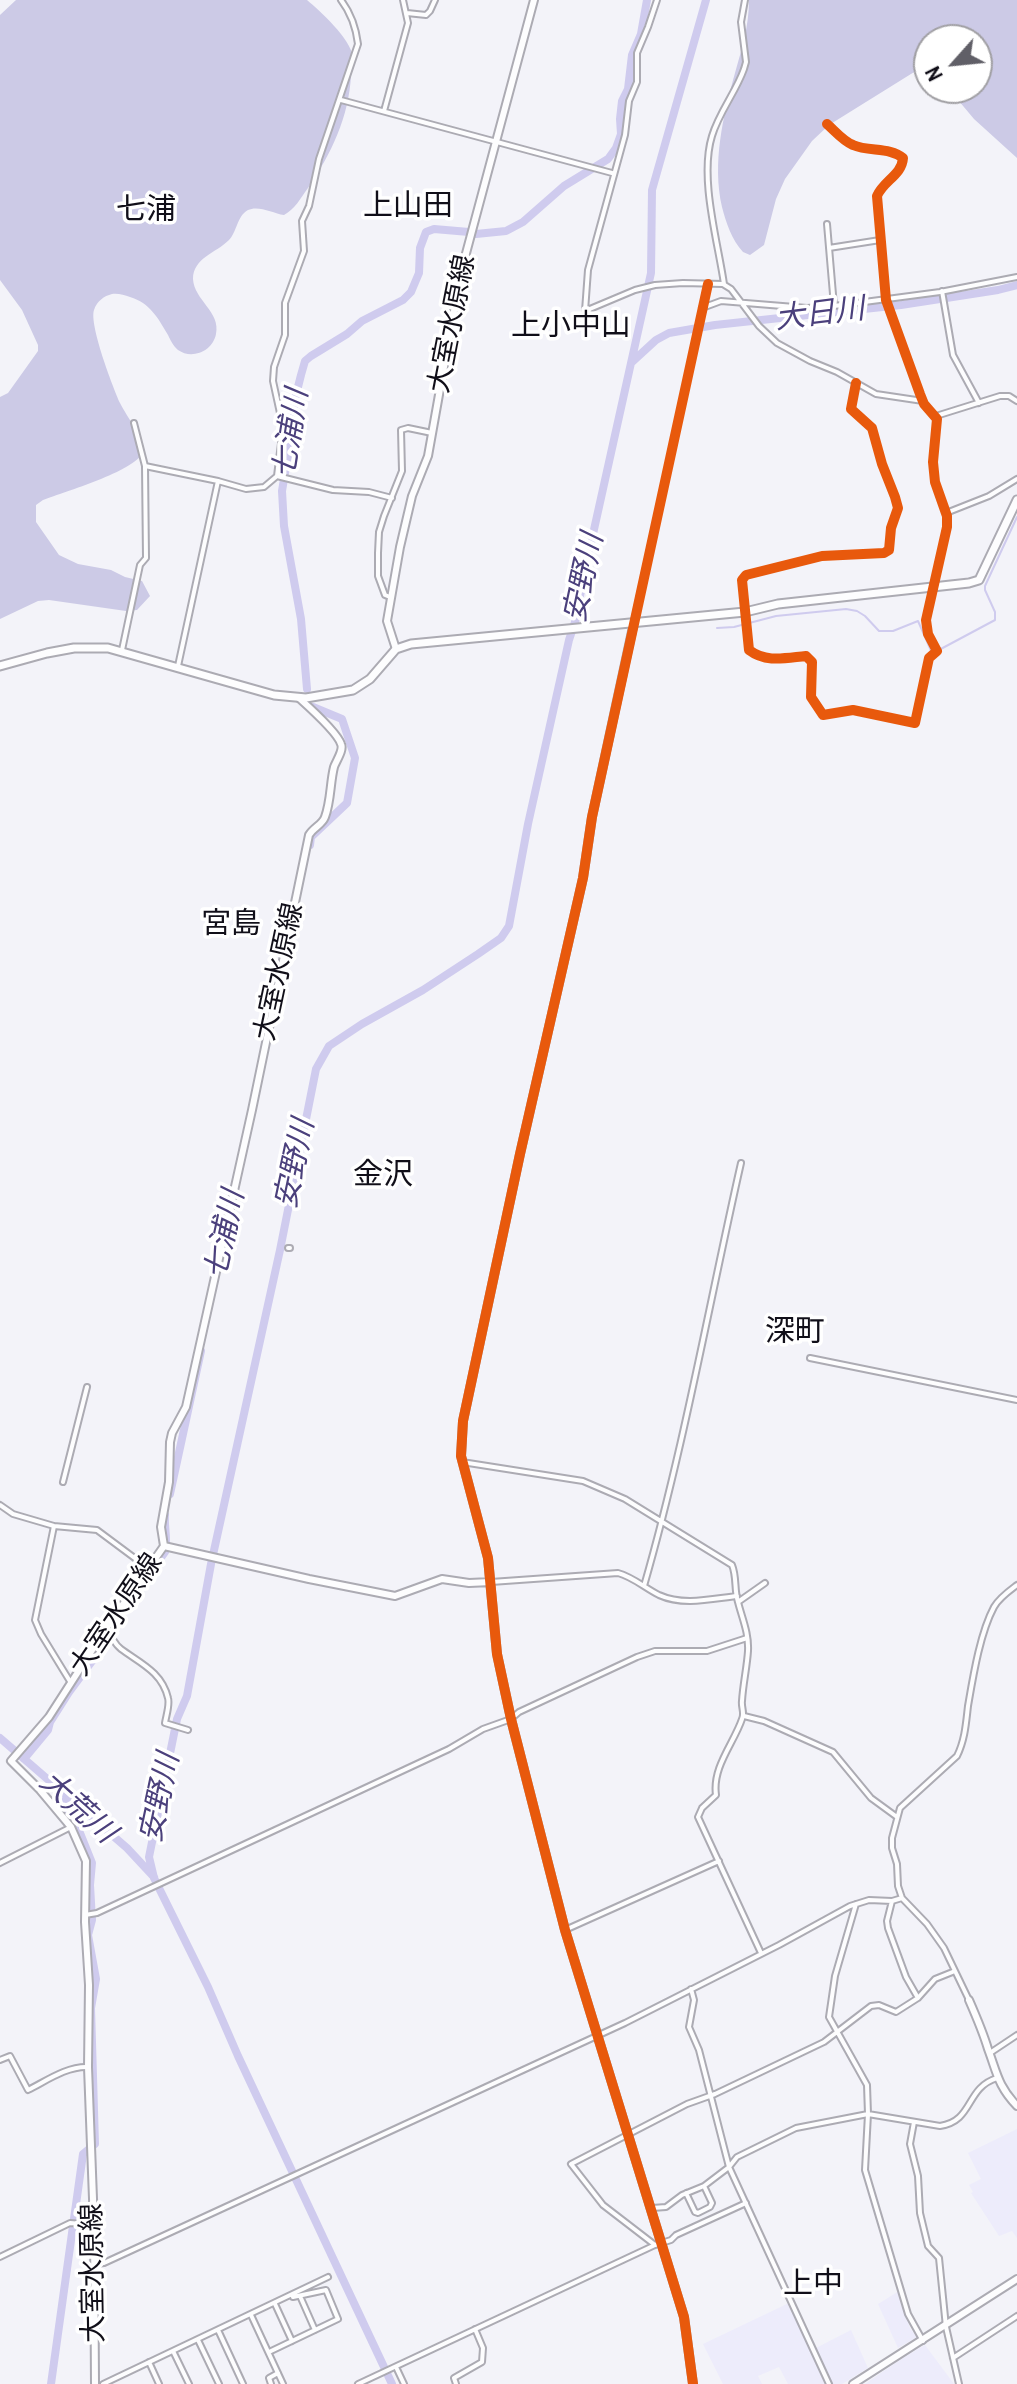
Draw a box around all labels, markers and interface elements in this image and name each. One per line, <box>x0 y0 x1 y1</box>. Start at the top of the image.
north arrow <box>913 24 993 104</box>
text: N <box>917 61 950 87</box>
district label: 上山田 <box>363 189 453 225</box>
district label: 七浦 <box>116 193 176 229</box>
street label: 大室水原線 <box>423 252 483 396</box>
water label: 大日川 <box>773 292 867 338</box>
district label: 上小中山 <box>511 309 631 345</box>
water label: 七浦川 <box>267 387 317 481</box>
water label: 安野川 <box>558 530 612 626</box>
street label: 大室水原線 <box>249 900 311 1044</box>
district label: 宮島 <box>201 907 261 943</box>
water label: 安野川 <box>269 1116 323 1212</box>
district label: 金沢 <box>353 1158 413 1194</box>
water label: 七浦川 <box>199 1187 253 1283</box>
district label: 深町 <box>765 1315 825 1351</box>
street label: 大室水原線 <box>64 1548 170 1682</box>
water label: 安野川 <box>134 1750 188 1846</box>
water label: 大荒川 <box>32 1765 122 1851</box>
street label: 大室水原線 <box>76 2203 112 2343</box>
district label: 上中 <box>783 2267 843 2303</box>

